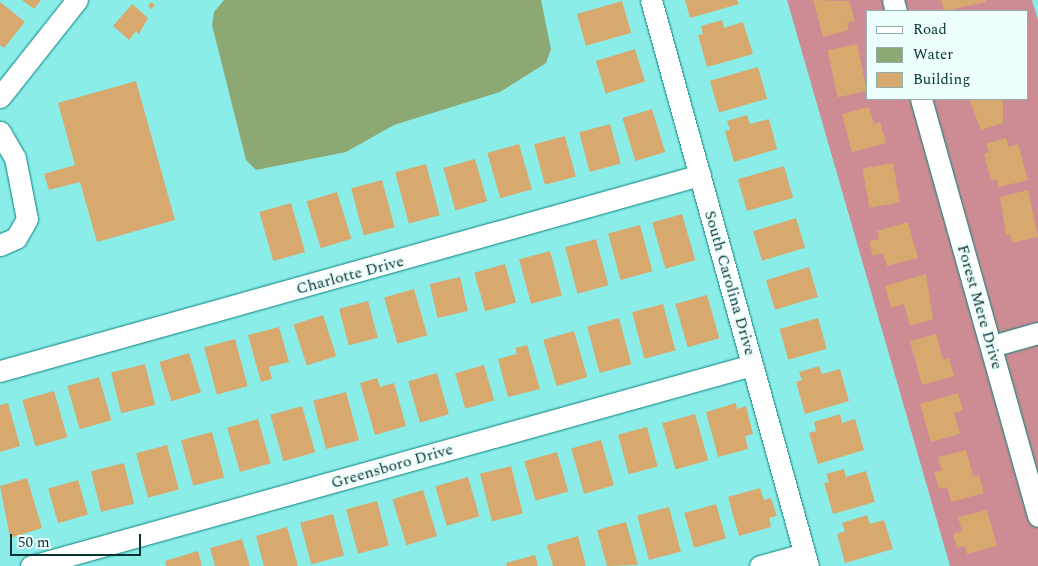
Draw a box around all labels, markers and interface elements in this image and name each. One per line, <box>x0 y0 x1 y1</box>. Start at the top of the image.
legend <box>866 10 1028 100</box>
text: Road <box>913 18 947 41</box>
text: Water <box>913 43 953 66</box>
text: Building <box>913 68 970 91</box>
street label: South Carolina Drive <box>700 208 760 358</box>
street label: Forest Mere Drive <box>953 242 1007 372</box>
street label: Charlotte Drive <box>294 251 406 299</box>
street label: Greensboro Drive <box>329 439 455 493</box>
scale bar <box>12 524 144 556</box>
text: 50 m <box>18 531 50 554</box>

